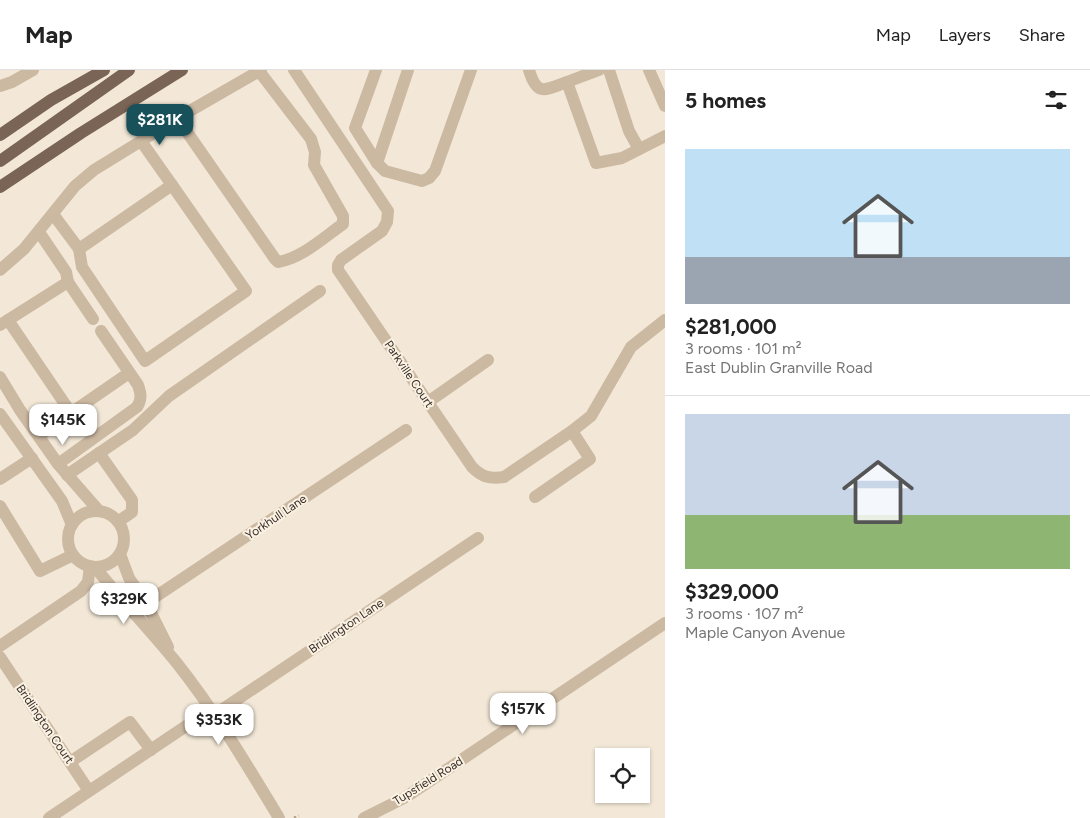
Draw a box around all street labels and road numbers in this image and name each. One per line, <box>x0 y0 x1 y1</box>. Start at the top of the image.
street label: Parkville Court <box>382 338 437 410</box>
street label: Yorkhull Lane <box>243 491 310 543</box>
street label: Bridlington Lane <box>306 596 386 656</box>
street label: Bridlington Court <box>13 682 77 767</box>
street label: Tupsfield Road <box>391 754 465 808</box>

